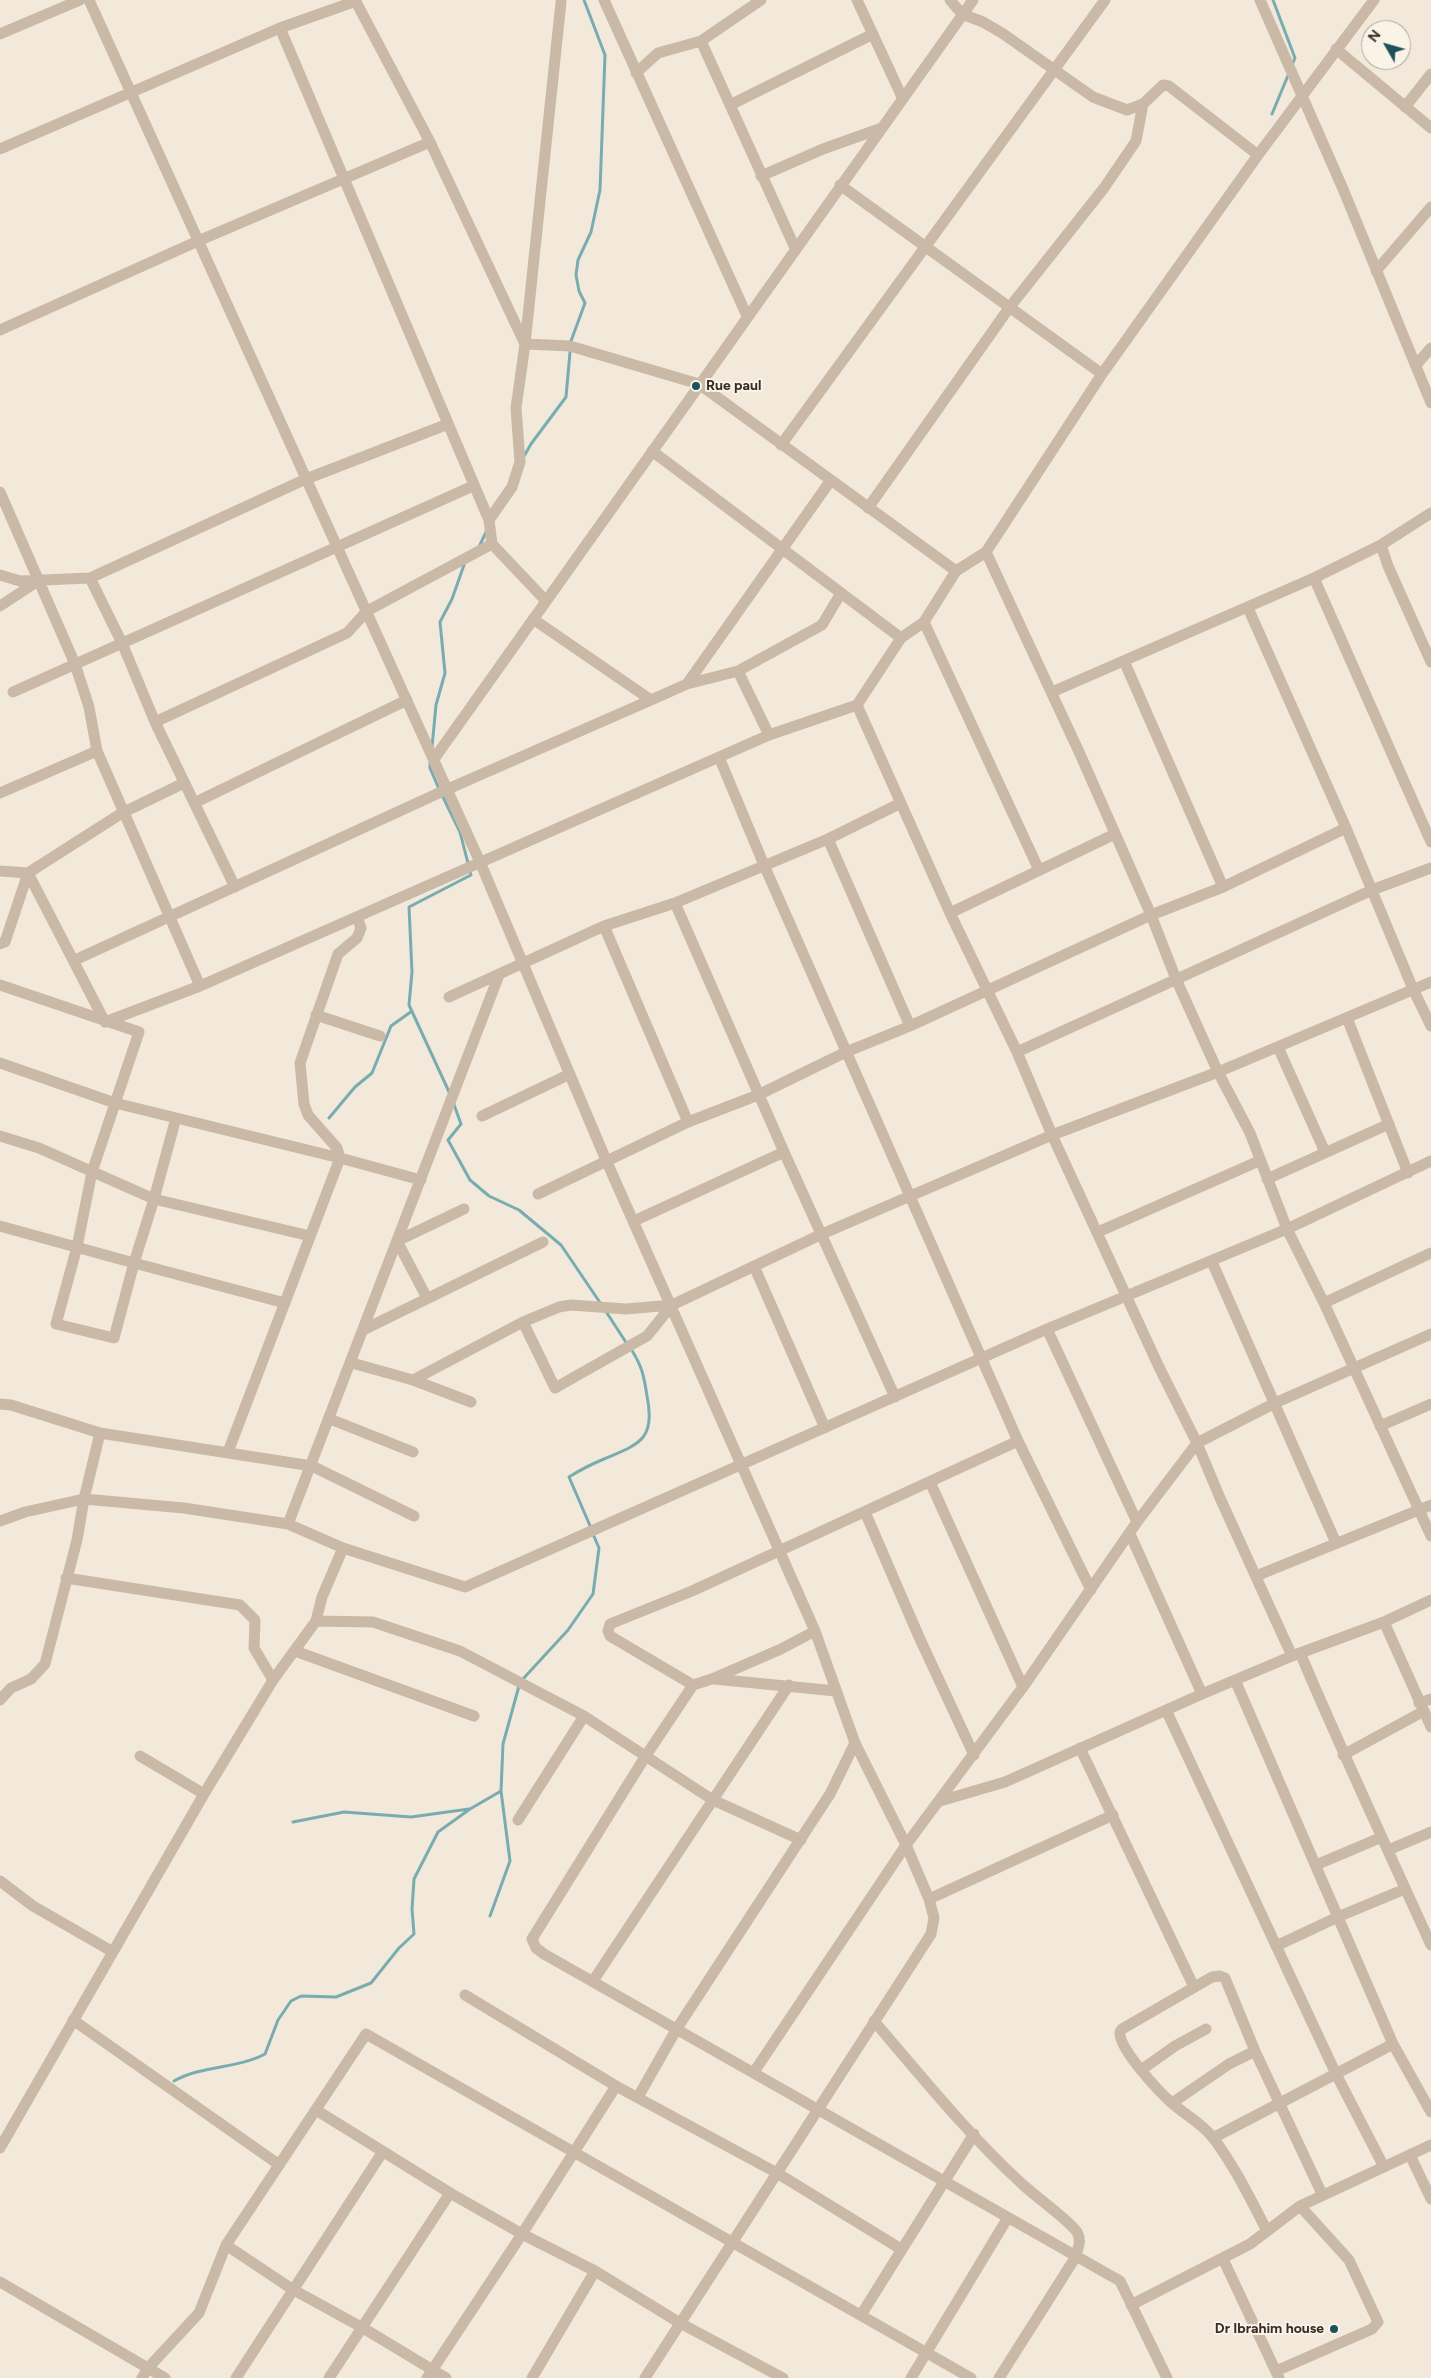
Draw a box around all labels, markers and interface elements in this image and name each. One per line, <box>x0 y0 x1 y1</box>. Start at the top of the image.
north arrow <box>1361 20 1411 70</box>
text: N <box>1365 27 1385 46</box>
place label: Rue paul <box>706 378 761 394</box>
marker: Rue paul <box>690 380 702 392</box>
place label: Dr Ibrahim house <box>1215 2321 1324 2337</box>
marker: Dr Ibrahim house <box>1328 2323 1340 2335</box>

